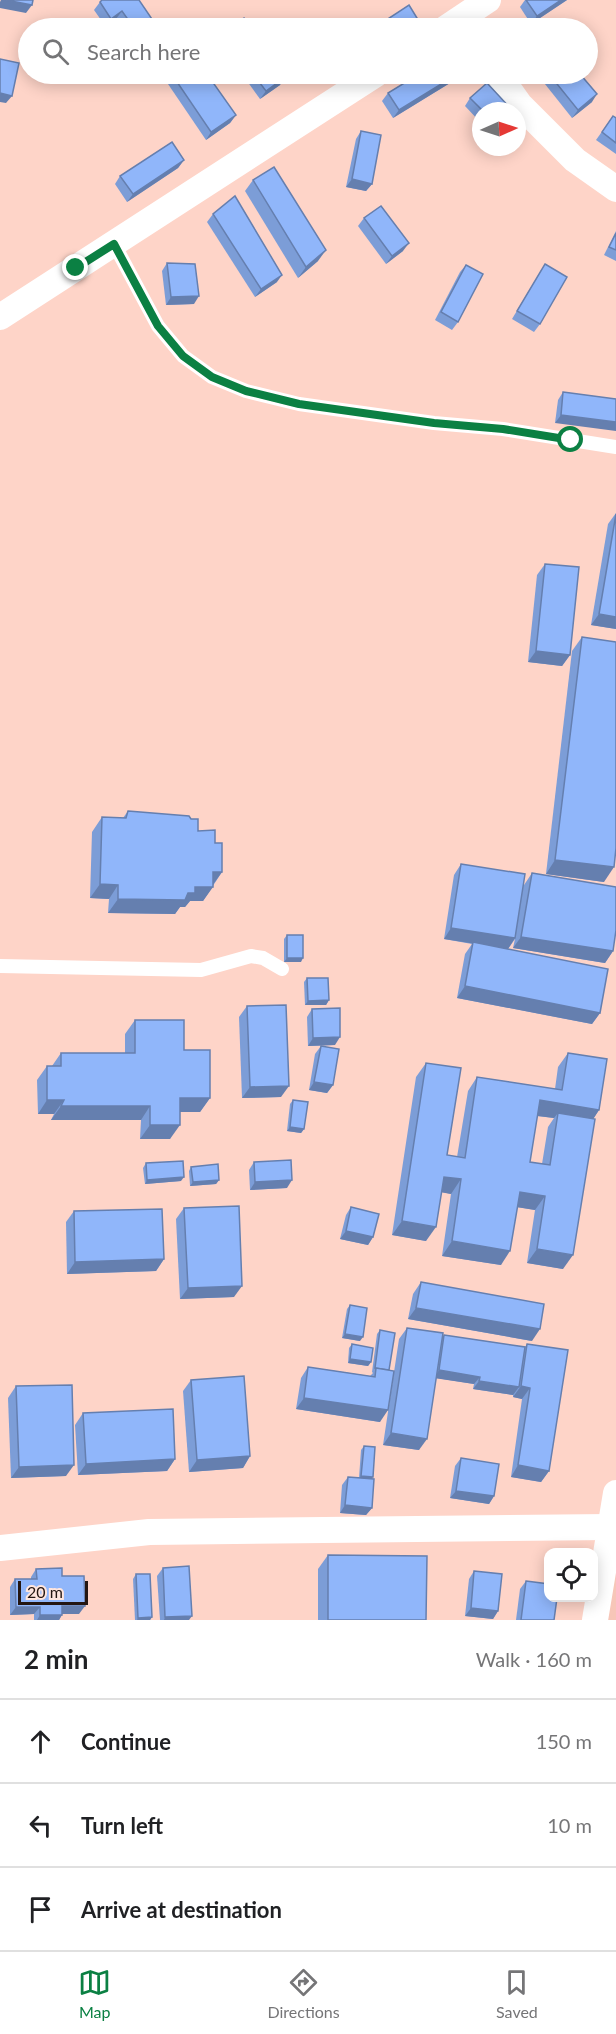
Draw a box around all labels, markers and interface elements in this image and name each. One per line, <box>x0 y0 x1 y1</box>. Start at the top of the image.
search box <box>18 18 598 84</box>
icon: search <box>39 35 72 68</box>
text: Search here <box>87 38 200 65</box>
north arrow <box>472 102 526 156</box>
route end <box>62 254 88 280</box>
route start <box>557 426 583 452</box>
map controls <box>544 1548 598 1602</box>
button: locate <box>544 1548 598 1602</box>
scale bar <box>18 1578 88 1606</box>
text: 20 m <box>27 1582 63 1601</box>
text: 2 min <box>24 1643 88 1675</box>
text: Walk · 160 m <box>476 1647 592 1671</box>
icon: ahead <box>24 1725 57 1758</box>
text: Continue <box>81 1728 171 1755</box>
text: 150 m <box>536 1729 592 1753</box>
icon: left <box>24 1809 57 1842</box>
text: Turn left <box>81 1812 163 1839</box>
text: 10 m <box>547 1813 592 1837</box>
icon: arrive <box>24 1893 57 1926</box>
text: Arrive at destination <box>81 1896 282 1923</box>
tab: Map <box>78 1966 111 2021</box>
tab: Directions <box>267 1966 340 2021</box>
tab: Saved <box>496 1966 538 2021</box>

